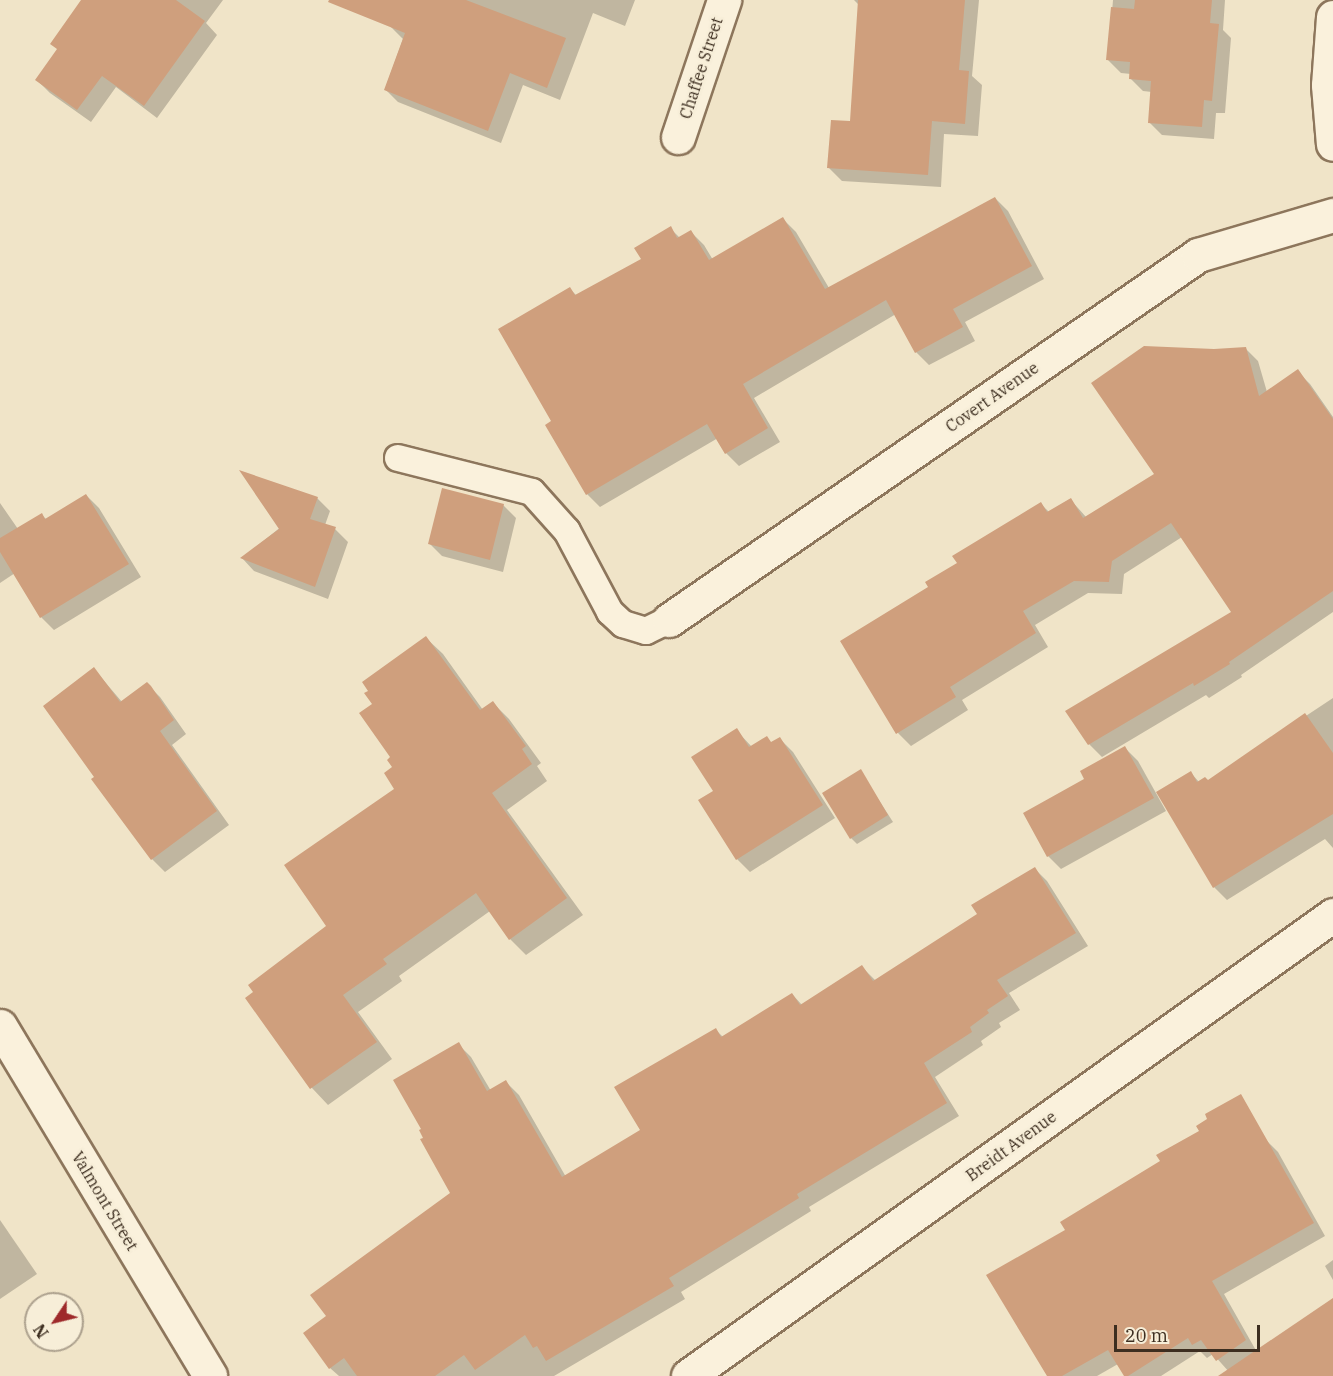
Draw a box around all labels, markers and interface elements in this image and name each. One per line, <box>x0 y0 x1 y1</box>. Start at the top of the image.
street label: Chaffee Street <box>676 15 726 121</box>
street label: Covert Avenue <box>942 358 1042 436</box>
street label: Breidt Avenue <box>962 1107 1060 1185</box>
street label: Valmont Street <box>68 1148 142 1254</box>
north arrow <box>24 1292 84 1352</box>
scale bar <box>1117 1313 1262 1351</box>
text: N <box>29 1320 53 1342</box>
text: 20 m <box>1125 1324 1168 1347</box>

